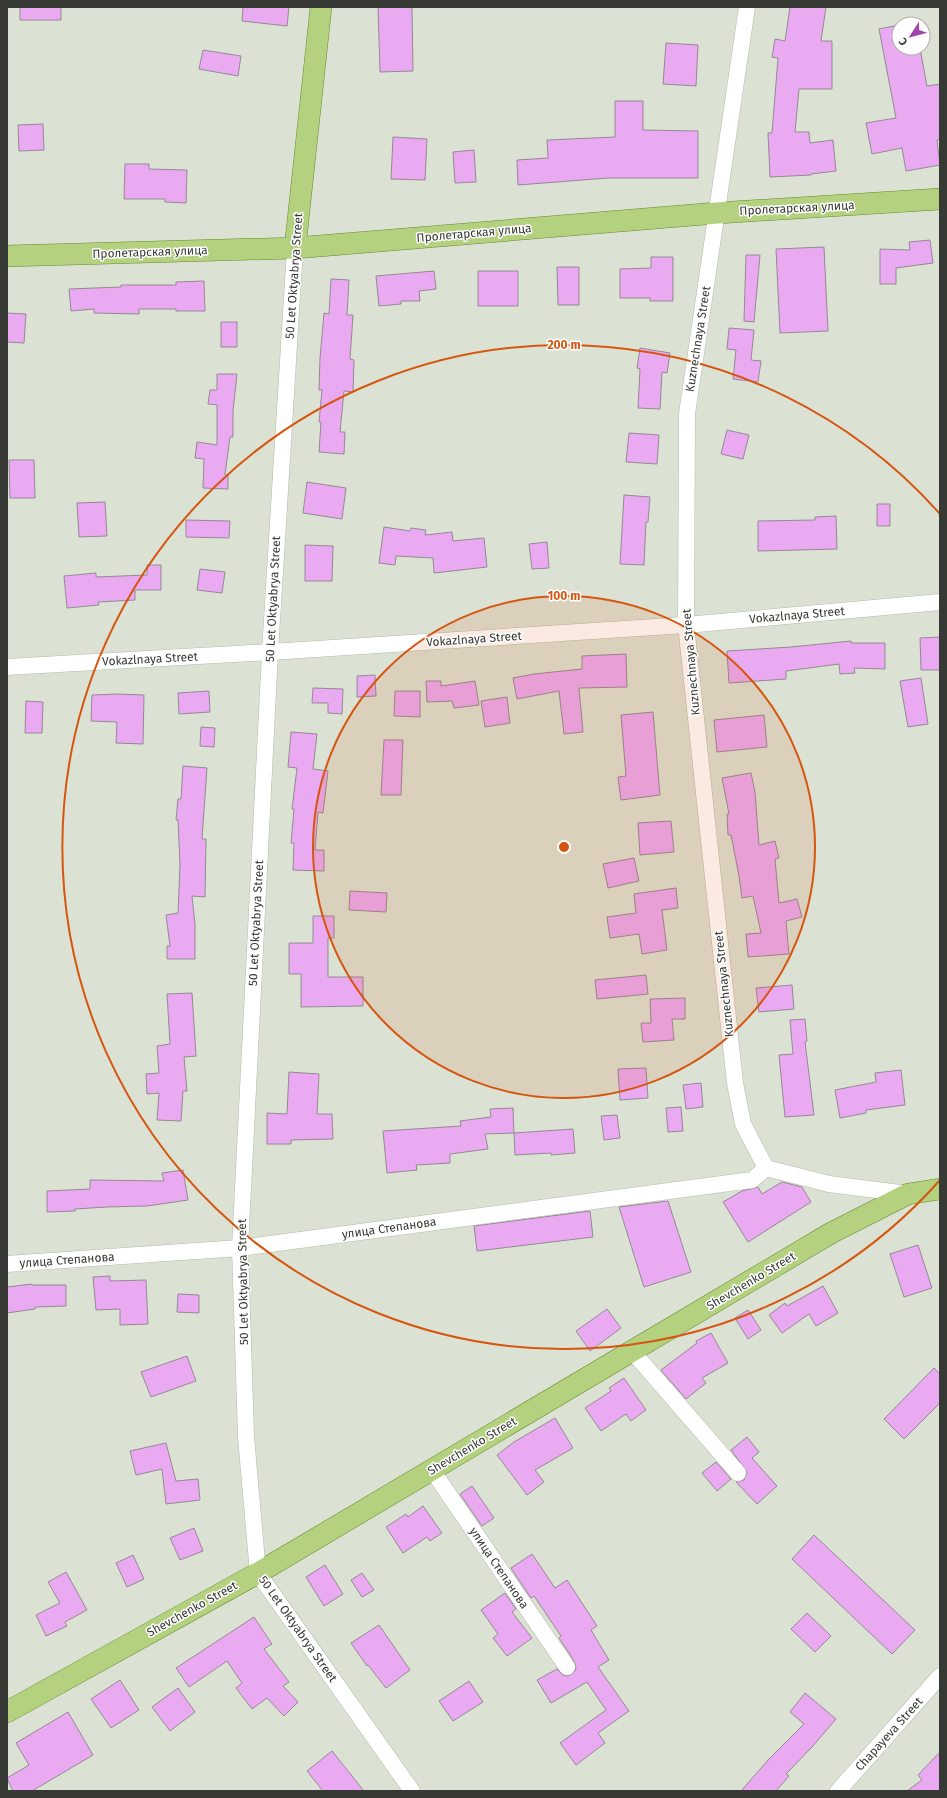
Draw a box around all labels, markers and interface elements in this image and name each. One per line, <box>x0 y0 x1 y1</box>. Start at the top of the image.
north arrow <box>891 16 931 56</box>
text: С <box>896 35 910 48</box>
street label: Пролетарская улица <box>739 198 855 218</box>
street label: 50 Let Oktyabrya Street <box>283 212 305 339</box>
street label: Пролетарская улица <box>416 221 532 245</box>
street label: Пролетарская улица <box>92 243 208 261</box>
street label: Kuznechnaya Street <box>683 284 713 393</box>
text: 200 m <box>547 338 581 352</box>
street label: 50 Let Oktyabrya Street <box>263 535 283 662</box>
text: 100 m <box>548 589 580 603</box>
street label: Vokazlnaya Street <box>749 604 846 626</box>
street label: Kuznechnaya Street <box>679 607 703 716</box>
street label: Vokazlnaya Street <box>426 629 523 649</box>
street label: Vokazlnaya Street <box>102 649 199 669</box>
centre of rings <box>557 840 571 854</box>
street label: 50 Let Oktyabrya Street <box>246 859 266 986</box>
street label: Kuznechnaya Street <box>711 929 737 1038</box>
street label: улица Степанова <box>341 1214 437 1242</box>
street label: 50 Let Oktyabrya Street <box>235 1218 251 1345</box>
street label: Shevchenko Street <box>704 1249 798 1313</box>
street label: улица Степанова <box>19 1250 115 1270</box>
street label: Shevchenko Street <box>425 1414 519 1478</box>
street label: улица Степанова <box>467 1525 531 1611</box>
street label: 50 Let Oktyabrya Street <box>256 1573 340 1685</box>
street label: Shevchenko Street <box>144 1578 240 1640</box>
street label: Chapayeva Street <box>852 1694 926 1774</box>

